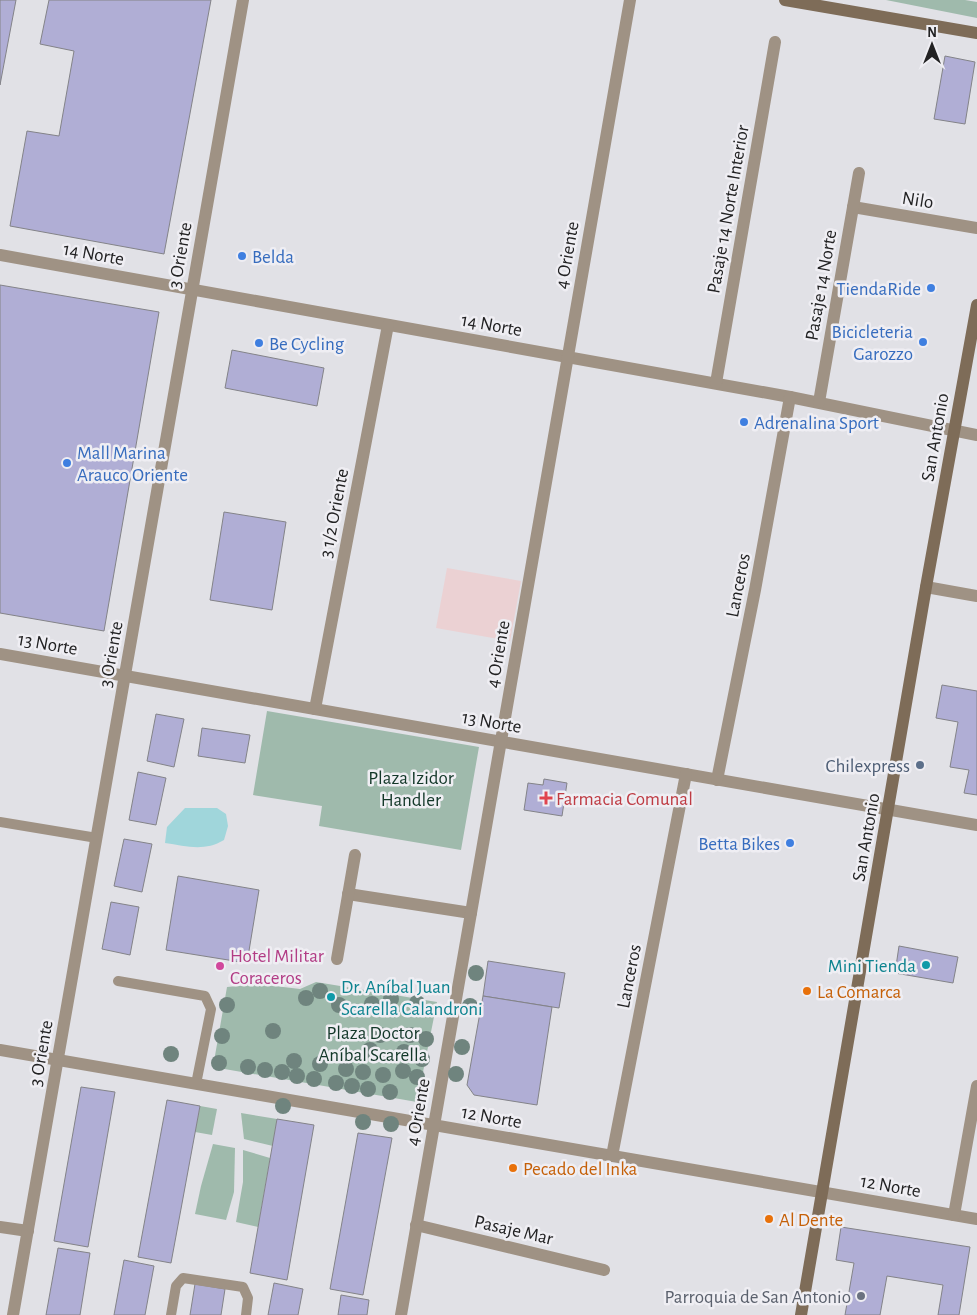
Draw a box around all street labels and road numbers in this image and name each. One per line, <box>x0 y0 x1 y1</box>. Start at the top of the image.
street label: Pasaje 14 Norte Interior <box>704 124 753 295</box>
street label: Nilo <box>901 189 935 212</box>
street label: 4 Oriente <box>552 220 583 290</box>
street label: 3 Oriente <box>165 221 196 290</box>
street label: Pasaje 14 Norte <box>802 228 841 342</box>
street label: 14 Norte <box>62 240 126 269</box>
street label: 14 Norte <box>460 311 524 340</box>
street label: San Antonio <box>918 392 953 483</box>
street label: 3 1/2 Oriente <box>316 467 352 560</box>
street label: Lanceros <box>723 552 754 619</box>
street label: 4 Oriente <box>483 619 514 689</box>
street label: 3 Oriente <box>96 620 127 689</box>
street label: 13 Norte <box>17 630 79 659</box>
street label: 13 Norte <box>461 708 523 737</box>
street label: San Antonio <box>849 792 884 883</box>
street label: Lanceros <box>614 943 645 1010</box>
street label: 3 Oriente <box>26 1019 57 1088</box>
street label: 4 Oriente <box>403 1077 434 1147</box>
street label: 12 Norte <box>460 1103 523 1132</box>
street label: 12 Norte <box>859 1172 922 1201</box>
street label: Pasaje Mar <box>472 1212 555 1249</box>

